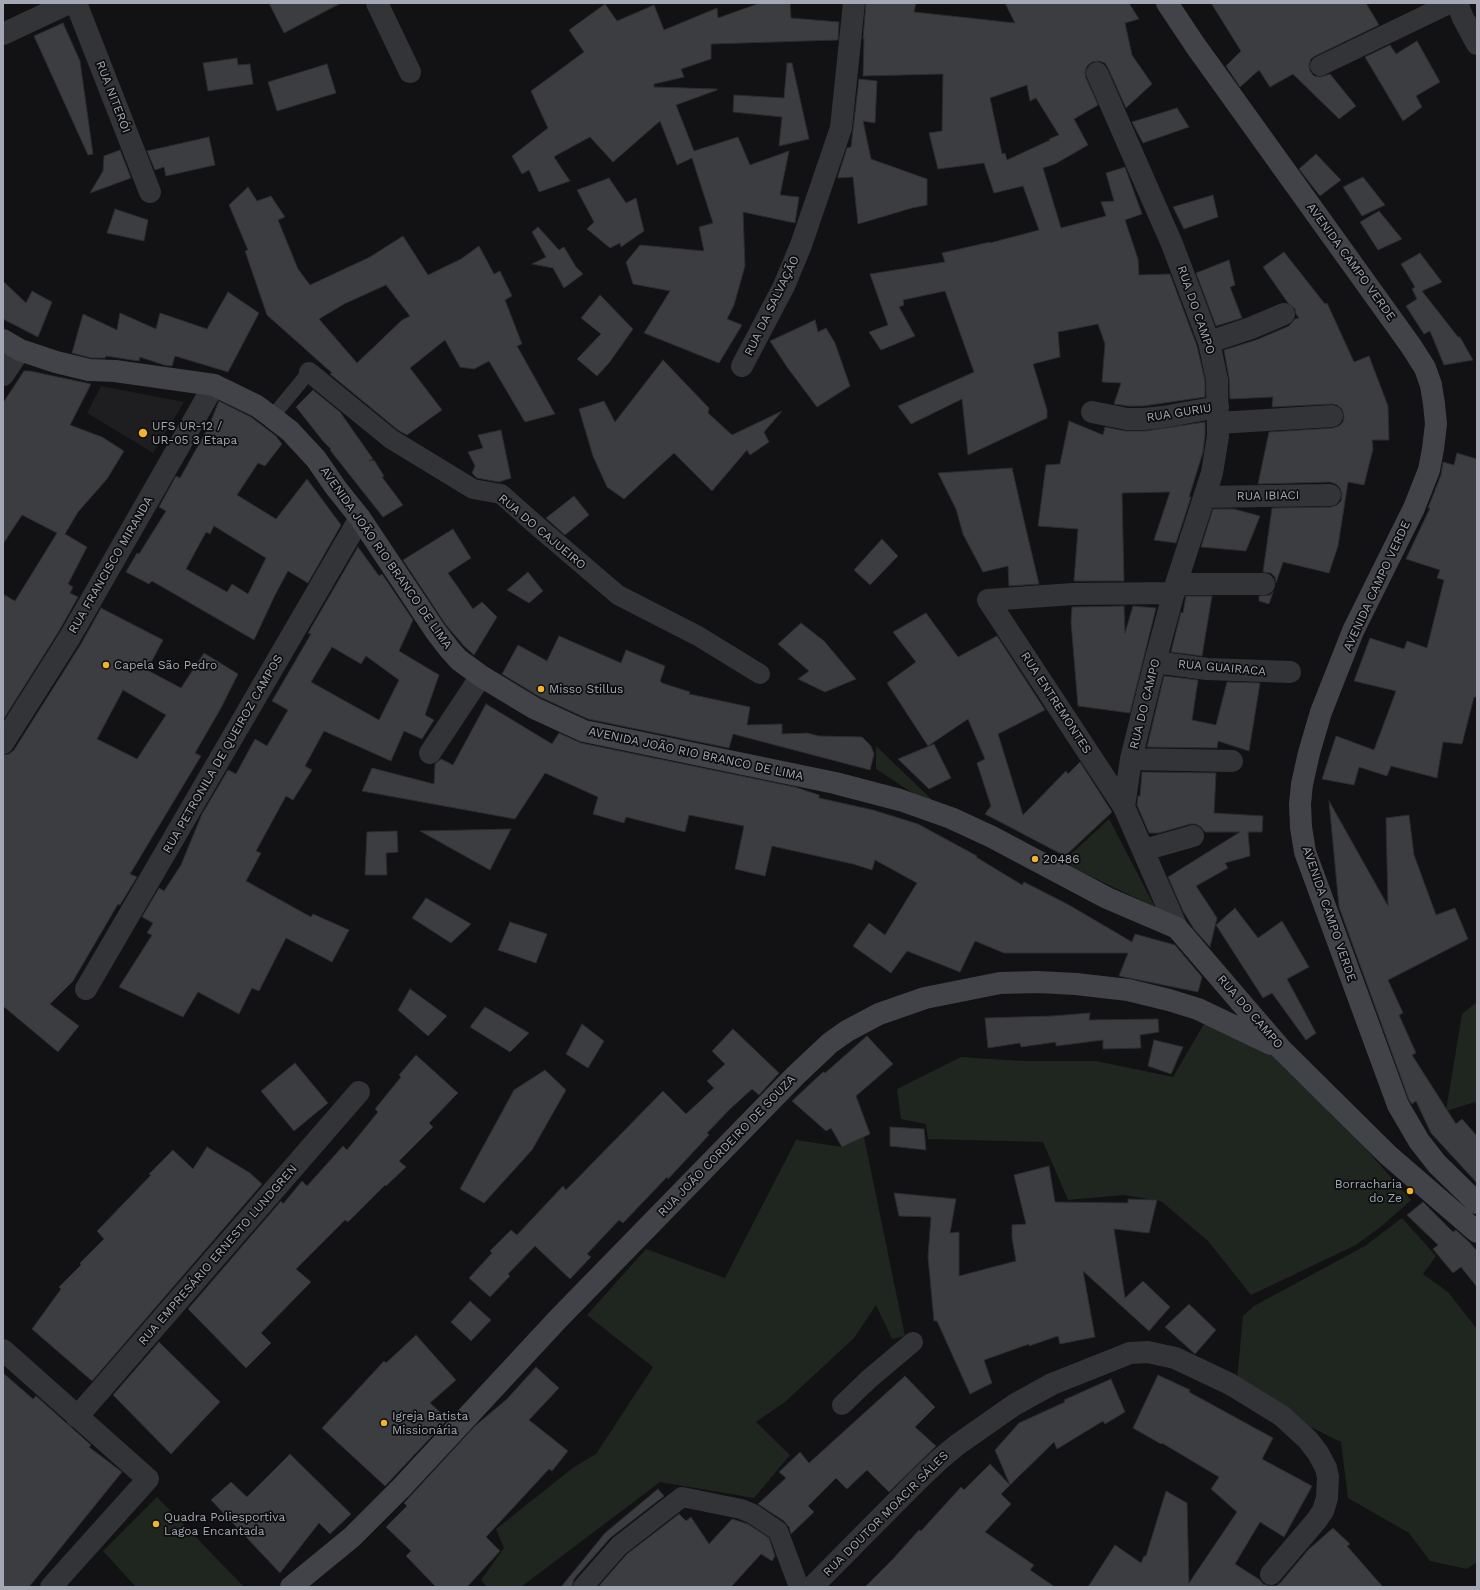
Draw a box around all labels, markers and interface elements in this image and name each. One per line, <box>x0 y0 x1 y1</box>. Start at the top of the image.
street label: RUA NITERÓI <box>93 59 133 135</box>
street label: AVENIDA CAMPO VERDE <box>1303 200 1399 324</box>
street label: RUA DA SALVAÇÃO <box>742 254 802 358</box>
street label: RUA DO CAMPO <box>1174 264 1218 356</box>
street label: RUA GURIU <box>1146 401 1212 425</box>
place label: UFS UR-12 / UR-05 3 Etapa <box>152 419 237 447</box>
marker: UFS UR-12 / UR-05 3 Etapa <box>137 427 149 439</box>
street label: AVENIDA JOÃO RIO BRANCO DE LIMA <box>317 464 455 652</box>
street label: RUA IBIACI <box>1237 488 1299 504</box>
street label: RUA DO CAJUEIRO <box>495 491 589 573</box>
street label: RUA FRANCISCO MIRANDA <box>66 494 156 636</box>
street label: AVENIDA CAMPO VERDE <box>1340 519 1414 653</box>
street label: RUA ENTREMONTES <box>1018 650 1094 756</box>
street label: RUA PETRONILA DE QUEIROZ CAMPOS <box>160 652 286 856</box>
street label: RUA DO CAMPO <box>1127 657 1163 751</box>
street label: RUA GUAIRACA <box>1177 657 1267 679</box>
place label: Capela São Pedro <box>114 658 217 672</box>
marker: Capela São Pedro <box>101 660 111 670</box>
place label: Misso Stillus <box>549 682 623 696</box>
marker: Misso Stillus <box>536 684 546 694</box>
street label: AVENIDA JOÃO RIO BRANCO DE LIMA <box>587 724 805 784</box>
street label: AVENIDA CAMPO VERDE <box>1299 845 1359 983</box>
place label: 20486 <box>1043 852 1079 866</box>
marker: 20486 <box>1030 854 1040 864</box>
street label: RUA DO CAMPO <box>1214 972 1286 1052</box>
street label: RUA JOÃO CORDEIRO DE SOUZA <box>655 1072 799 1220</box>
street label: RUA EMPRESÁRIO ERNESTO LUNDGREN <box>136 1162 300 1348</box>
place label: Borracharia do Ze <box>1335 1177 1402 1205</box>
marker: Borracharia do Ze <box>1405 1186 1415 1196</box>
place label: Igreja Batista Missionária <box>392 1409 468 1437</box>
marker: Igreja Batista Missionária <box>379 1418 389 1428</box>
street label: RUA DOUTOR MOACIR SÁLES <box>820 1448 952 1580</box>
place label: Quadra Poliesportiva Lagoa Encantada <box>164 1510 285 1538</box>
marker: Quadra Poliesportiva Lagoa Encantada <box>151 1519 161 1529</box>

